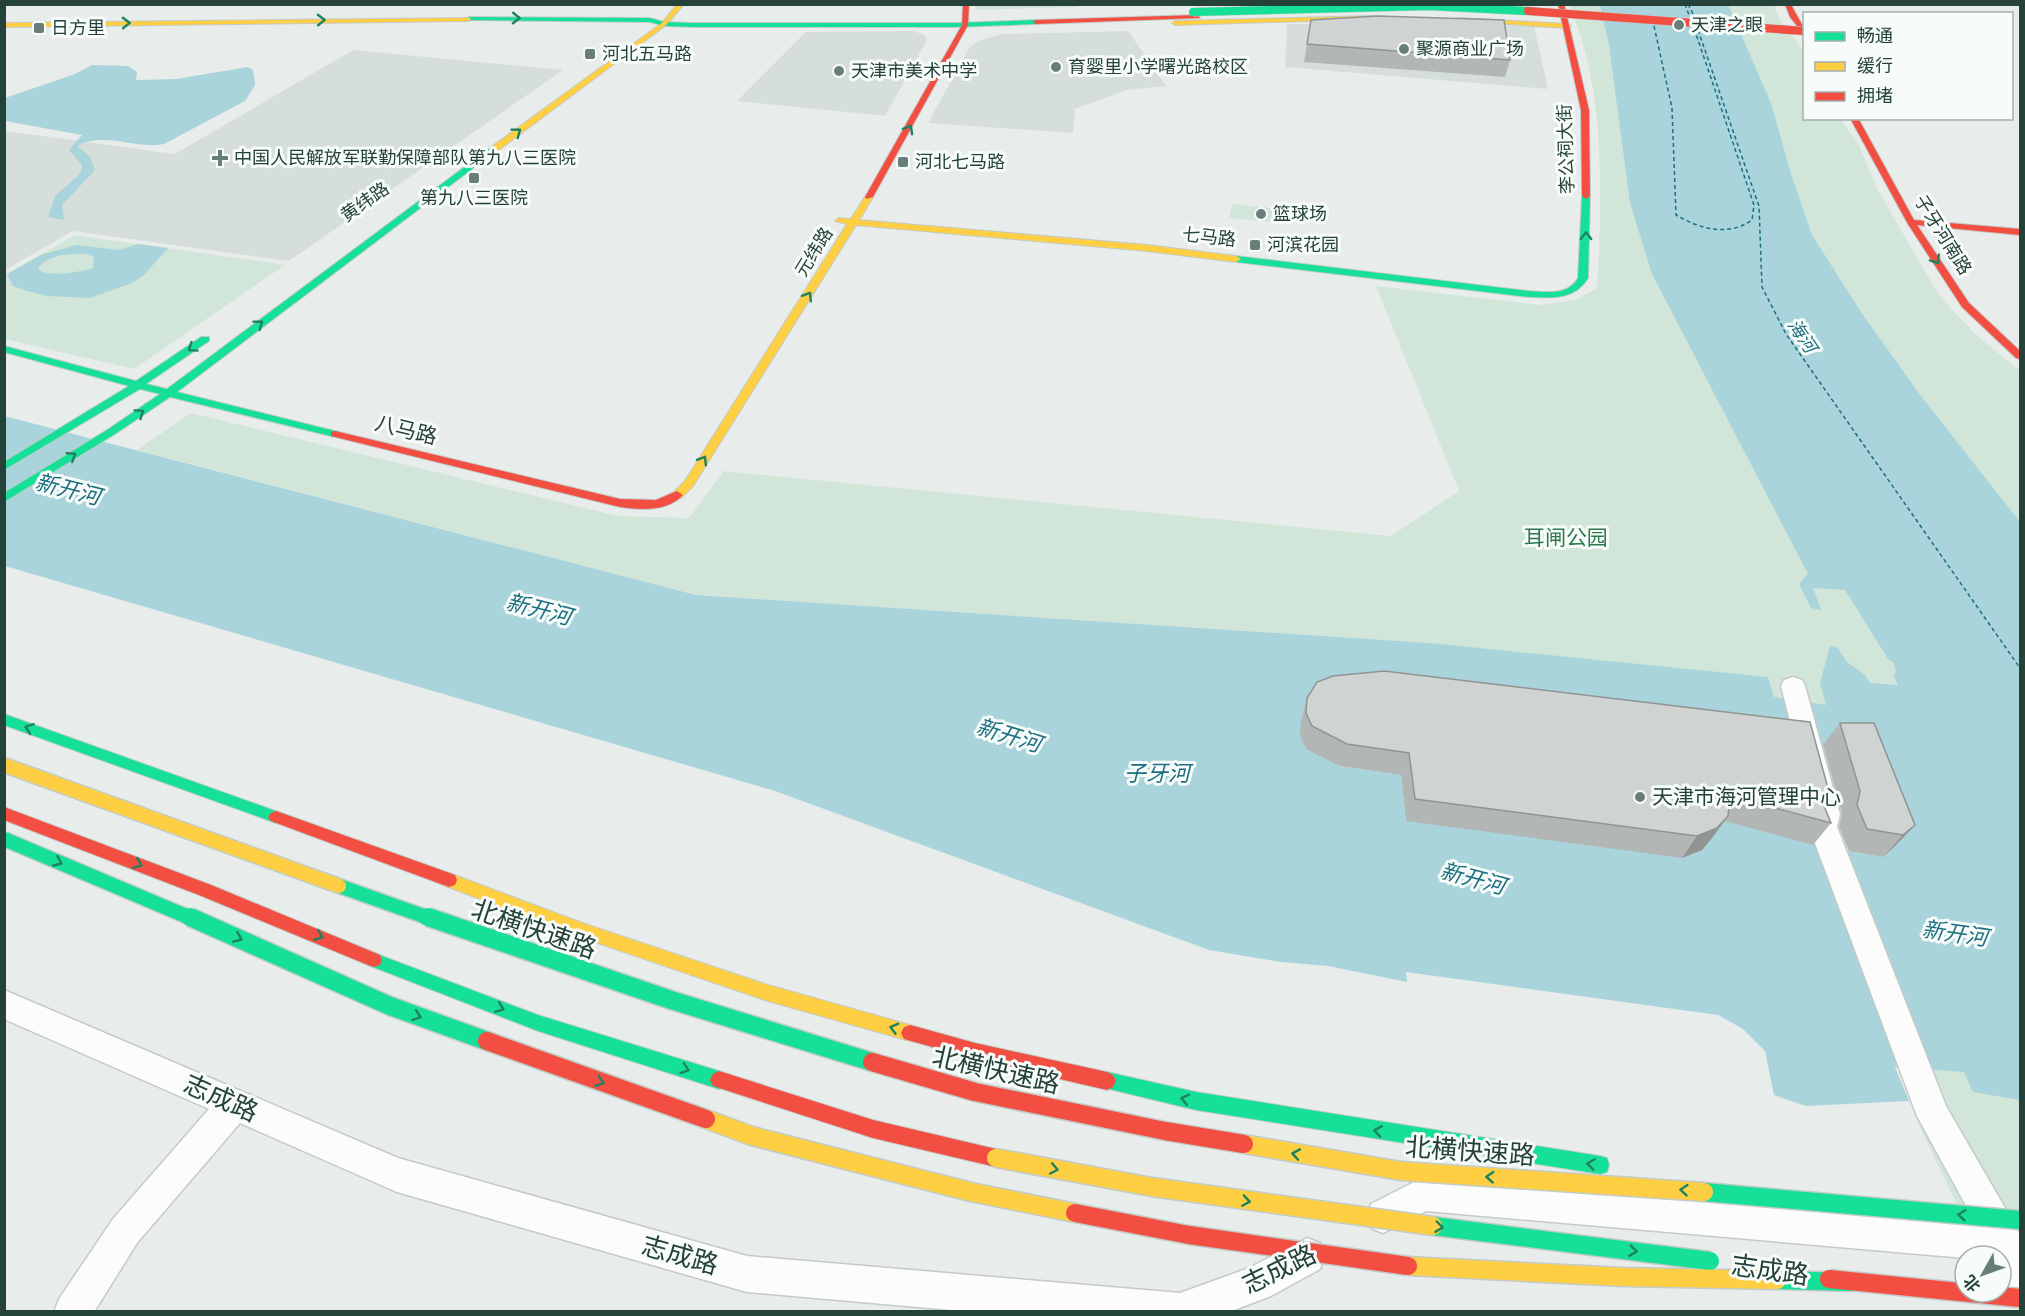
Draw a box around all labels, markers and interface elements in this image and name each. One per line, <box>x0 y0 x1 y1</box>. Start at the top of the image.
one-way arrow <box>511 12 520 25</box>
legend <box>1803 12 2013 120</box>
one-way arrow <box>316 14 325 26</box>
place label: 天津之眼 <box>1691 14 1763 36</box>
place label: 日方里 <box>51 17 105 39</box>
one-way arrow <box>121 17 130 30</box>
marker: 天津之眼 <box>1672 18 1686 32</box>
marker: 日方里 <box>32 21 46 35</box>
text: 畅通 <box>1857 25 1893 47</box>
place label: 聚源商业广场 <box>1416 38 1524 60</box>
marker: 聚源商业广场 <box>1397 42 1411 56</box>
place label: 河北五马路 <box>602 43 692 65</box>
marker: 河北五马路 <box>583 47 597 61</box>
text: 缓行 <box>1857 55 1893 77</box>
place label: 育婴里小学曙光路校区 <box>1068 56 1248 78</box>
place label: 天津市美术中学 <box>851 60 977 82</box>
marker: 育婴里小学曙光路校区 <box>1049 60 1063 74</box>
marker: 天津市美术中学 <box>832 64 846 78</box>
text: 拥堵 <box>1857 85 1893 107</box>
street label: 李公祠大街 <box>1553 104 1579 194</box>
one-way arrow <box>902 125 913 135</box>
one-way arrow <box>510 129 521 140</box>
place label: 中国人民解放军联勤保障部队第九八三医院 <box>234 147 576 169</box>
marker: 中国人民解放军联勤保障部队第九八三医院 <box>211 149 229 167</box>
place label: 河北七马路 <box>915 151 1005 173</box>
marker: 河北七马路 <box>896 155 910 169</box>
marker: 第九八三医院 <box>467 171 481 185</box>
street label: 黄纬路 <box>337 178 393 226</box>
place label: 第九八三医院 <box>420 187 528 209</box>
street label: 子牙河南路 <box>1910 191 1976 279</box>
place label: 篮球场 <box>1273 203 1327 225</box>
marker: 篮球场 <box>1254 207 1268 221</box>
street label: 元纬路 <box>790 223 838 281</box>
street label: 七马路 <box>1181 223 1237 251</box>
one-way arrow <box>1580 231 1592 240</box>
place label: 河滨花园 <box>1267 234 1339 256</box>
marker: 河滨花园 <box>1248 238 1262 252</box>
one-way arrow <box>1929 253 1940 264</box>
one-way arrow <box>801 292 812 303</box>
water label: 海河 <box>1783 315 1823 360</box>
one-way arrow <box>253 320 264 331</box>
one-way arrow <box>188 341 199 352</box>
one-way arrow <box>133 409 144 420</box>
street label: 八马路 <box>373 410 440 449</box>
one-way arrow <box>66 452 76 464</box>
one-way arrow <box>696 456 707 467</box>
water label: 新开河 <box>33 468 107 512</box>
park label: 耳闸公园 <box>1524 525 1608 550</box>
water label: 新开河 <box>504 588 578 632</box>
water label: 新开河 <box>973 713 1048 759</box>
one-way arrow <box>24 722 34 735</box>
water label: 子牙河 <box>1124 760 1194 787</box>
place label: 天津市海河管理中心 <box>1652 784 1841 809</box>
marker: 天津市海河管理中心 <box>1633 790 1647 804</box>
one-way arrow <box>52 855 63 867</box>
one-way arrow <box>131 857 142 869</box>
water label: 新开河 <box>1437 857 1512 901</box>
street label: 北横快速路 <box>467 893 601 965</box>
water label: 新开河 <box>1920 916 1993 952</box>
one-way arrow <box>312 929 323 941</box>
one-way arrow <box>232 931 243 943</box>
one-way arrow <box>494 1001 505 1014</box>
one-way arrow <box>411 1008 422 1021</box>
one-way arrow <box>889 1023 900 1035</box>
street label: 北横快速路 <box>929 1040 1063 1100</box>
one-way arrow <box>679 1062 690 1074</box>
street label: 志成路 <box>179 1068 263 1128</box>
one-way arrow <box>594 1075 605 1088</box>
one-way arrow <box>1181 1093 1191 1106</box>
one-way arrow <box>1373 1125 1382 1137</box>
street label: 北横快速路 <box>1404 1131 1536 1171</box>
one-way arrow <box>1292 1148 1301 1160</box>
one-way arrow <box>1587 1158 1596 1170</box>
one-way arrow <box>1048 1162 1058 1175</box>
one-way arrow <box>1485 1171 1494 1184</box>
one-way arrow <box>1680 1184 1689 1197</box>
one-way arrow <box>1241 1195 1251 1207</box>
one-way arrow <box>1958 1208 1967 1221</box>
one-way arrow <box>1435 1220 1444 1233</box>
street label: 志成路 <box>638 1229 722 1281</box>
street label: 志成路 <box>1237 1238 1321 1300</box>
one-way arrow <box>1628 1244 1637 1256</box>
north arrow <box>1953 1244 2013 1304</box>
street label: 志成路 <box>1729 1249 1811 1291</box>
text: 北 <box>1959 1271 1984 1296</box>

